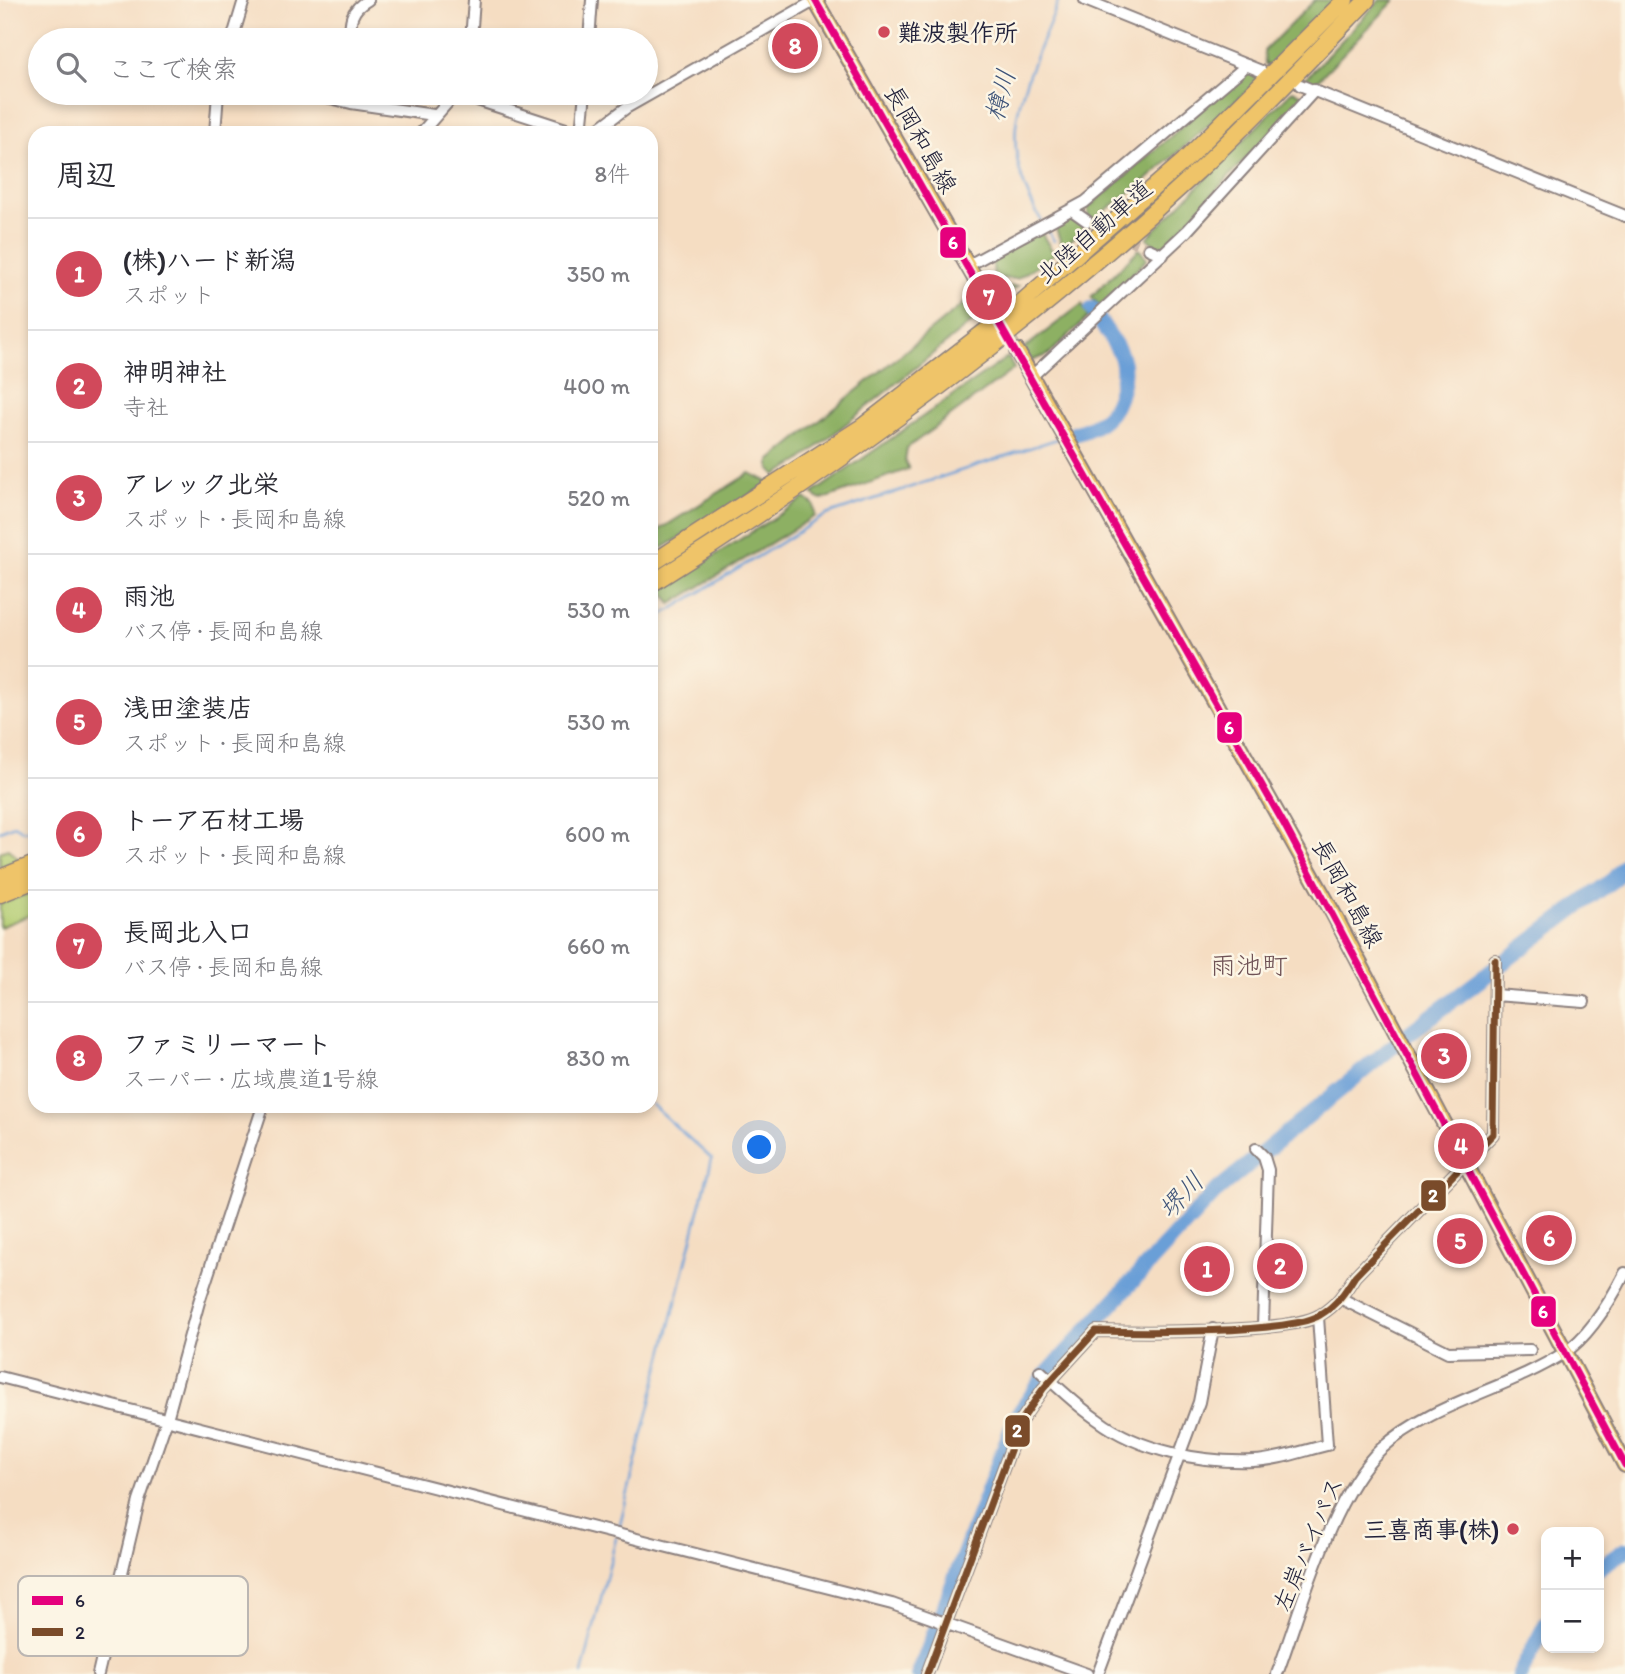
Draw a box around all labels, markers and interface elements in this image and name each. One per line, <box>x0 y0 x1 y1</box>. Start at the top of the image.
place label: 難波製作所 <box>898 18 1018 47</box>
pin: 8 <box>772 20 818 72</box>
marker: 難波製作所 <box>876 24 892 40</box>
search box <box>28 28 658 105</box>
icon: search <box>52 48 90 86</box>
text: ここで検索 <box>108 53 238 85</box>
water label: 樽川 <box>978 66 1022 124</box>
street label: 長岡和島線 <box>878 80 964 198</box>
text: 周辺 <box>56 156 116 193</box>
text: 8件 <box>594 160 630 188</box>
street label: 北陸自動車道 <box>1030 173 1158 289</box>
line badge: 6 <box>939 226 967 259</box>
text: 6 <box>948 231 958 254</box>
text: (株)ハード新潟 <box>123 244 296 276</box>
text: 1 <box>74 260 84 288</box>
text: 350 m <box>567 260 630 288</box>
pin: 7 <box>966 271 1012 323</box>
text: スポット <box>123 281 215 309</box>
text: 神明神社 <box>123 356 227 388</box>
text: 2 <box>73 372 85 400</box>
text: 400 m <box>563 372 630 400</box>
text: 寺社 <box>123 393 169 421</box>
text: アレック北栄 <box>123 468 279 500</box>
text: 3 <box>73 484 85 512</box>
text: 520 m <box>567 484 630 512</box>
text: スポット · 長岡和島線 <box>123 505 346 533</box>
text: 雨池 <box>123 580 175 612</box>
text: 4 <box>72 596 86 624</box>
text: 530 m <box>567 596 630 624</box>
text: バス停 · 長岡和島線 <box>123 617 323 645</box>
text: 浅田塗装店 <box>123 692 253 724</box>
text: 5 <box>73 708 85 736</box>
text: 530 m <box>567 708 630 736</box>
line badge: 6 <box>1216 711 1243 744</box>
text: 6 <box>1224 716 1234 739</box>
text: スポット · 長岡和島線 <box>123 729 346 757</box>
text: トーア石材工場 <box>123 804 304 836</box>
text: 6 <box>73 820 85 848</box>
text: 600 m <box>565 820 630 848</box>
street label: 長岡和島線 <box>1306 833 1390 953</box>
text: スポット · 長岡和島線 <box>123 841 346 869</box>
text: 長岡北入口 <box>123 916 253 948</box>
text: 7 <box>73 932 85 960</box>
text: 660 m <box>567 932 630 960</box>
district label: 雨池町 <box>1210 949 1288 981</box>
text: バス停 · 長岡和島線 <box>123 953 323 981</box>
text: ファミリーマート <box>123 1028 332 1060</box>
pin: 3 <box>1421 1030 1467 1082</box>
text: 8 <box>73 1044 85 1072</box>
text: 830 m <box>566 1044 630 1072</box>
text: スーパー · 広域農道1号線 <box>123 1065 379 1093</box>
pin: 4 <box>1438 1120 1484 1172</box>
your location <box>742 1130 776 1164</box>
water label: 堺川 <box>1151 1165 1211 1225</box>
line badge: 2 <box>1420 1179 1447 1212</box>
text: 2 <box>1428 1184 1438 1207</box>
pin: 6 <box>1526 1212 1572 1264</box>
pin: 5 <box>1437 1215 1483 1267</box>
pin: 2 <box>1257 1240 1303 1292</box>
pin: 1 <box>1184 1243 1230 1295</box>
line badge: 6 <box>1530 1295 1557 1328</box>
text: 6 <box>1538 1300 1548 1323</box>
line badge: 2 <box>1004 1414 1031 1448</box>
text: 2 <box>1012 1419 1022 1442</box>
street label: 左岸バイパス <box>1267 1472 1349 1616</box>
place label: 三喜商事(株) <box>1363 1515 1499 1545</box>
marker: 三喜商事(株) <box>1505 1521 1521 1537</box>
map controls <box>1541 1527 1604 1653</box>
button: + <box>1541 1527 1604 1590</box>
legend <box>18 1576 248 1656</box>
text: 6 <box>75 1589 85 1612</box>
button: − <box>1541 1590 1604 1653</box>
text: 2 <box>75 1621 85 1644</box>

